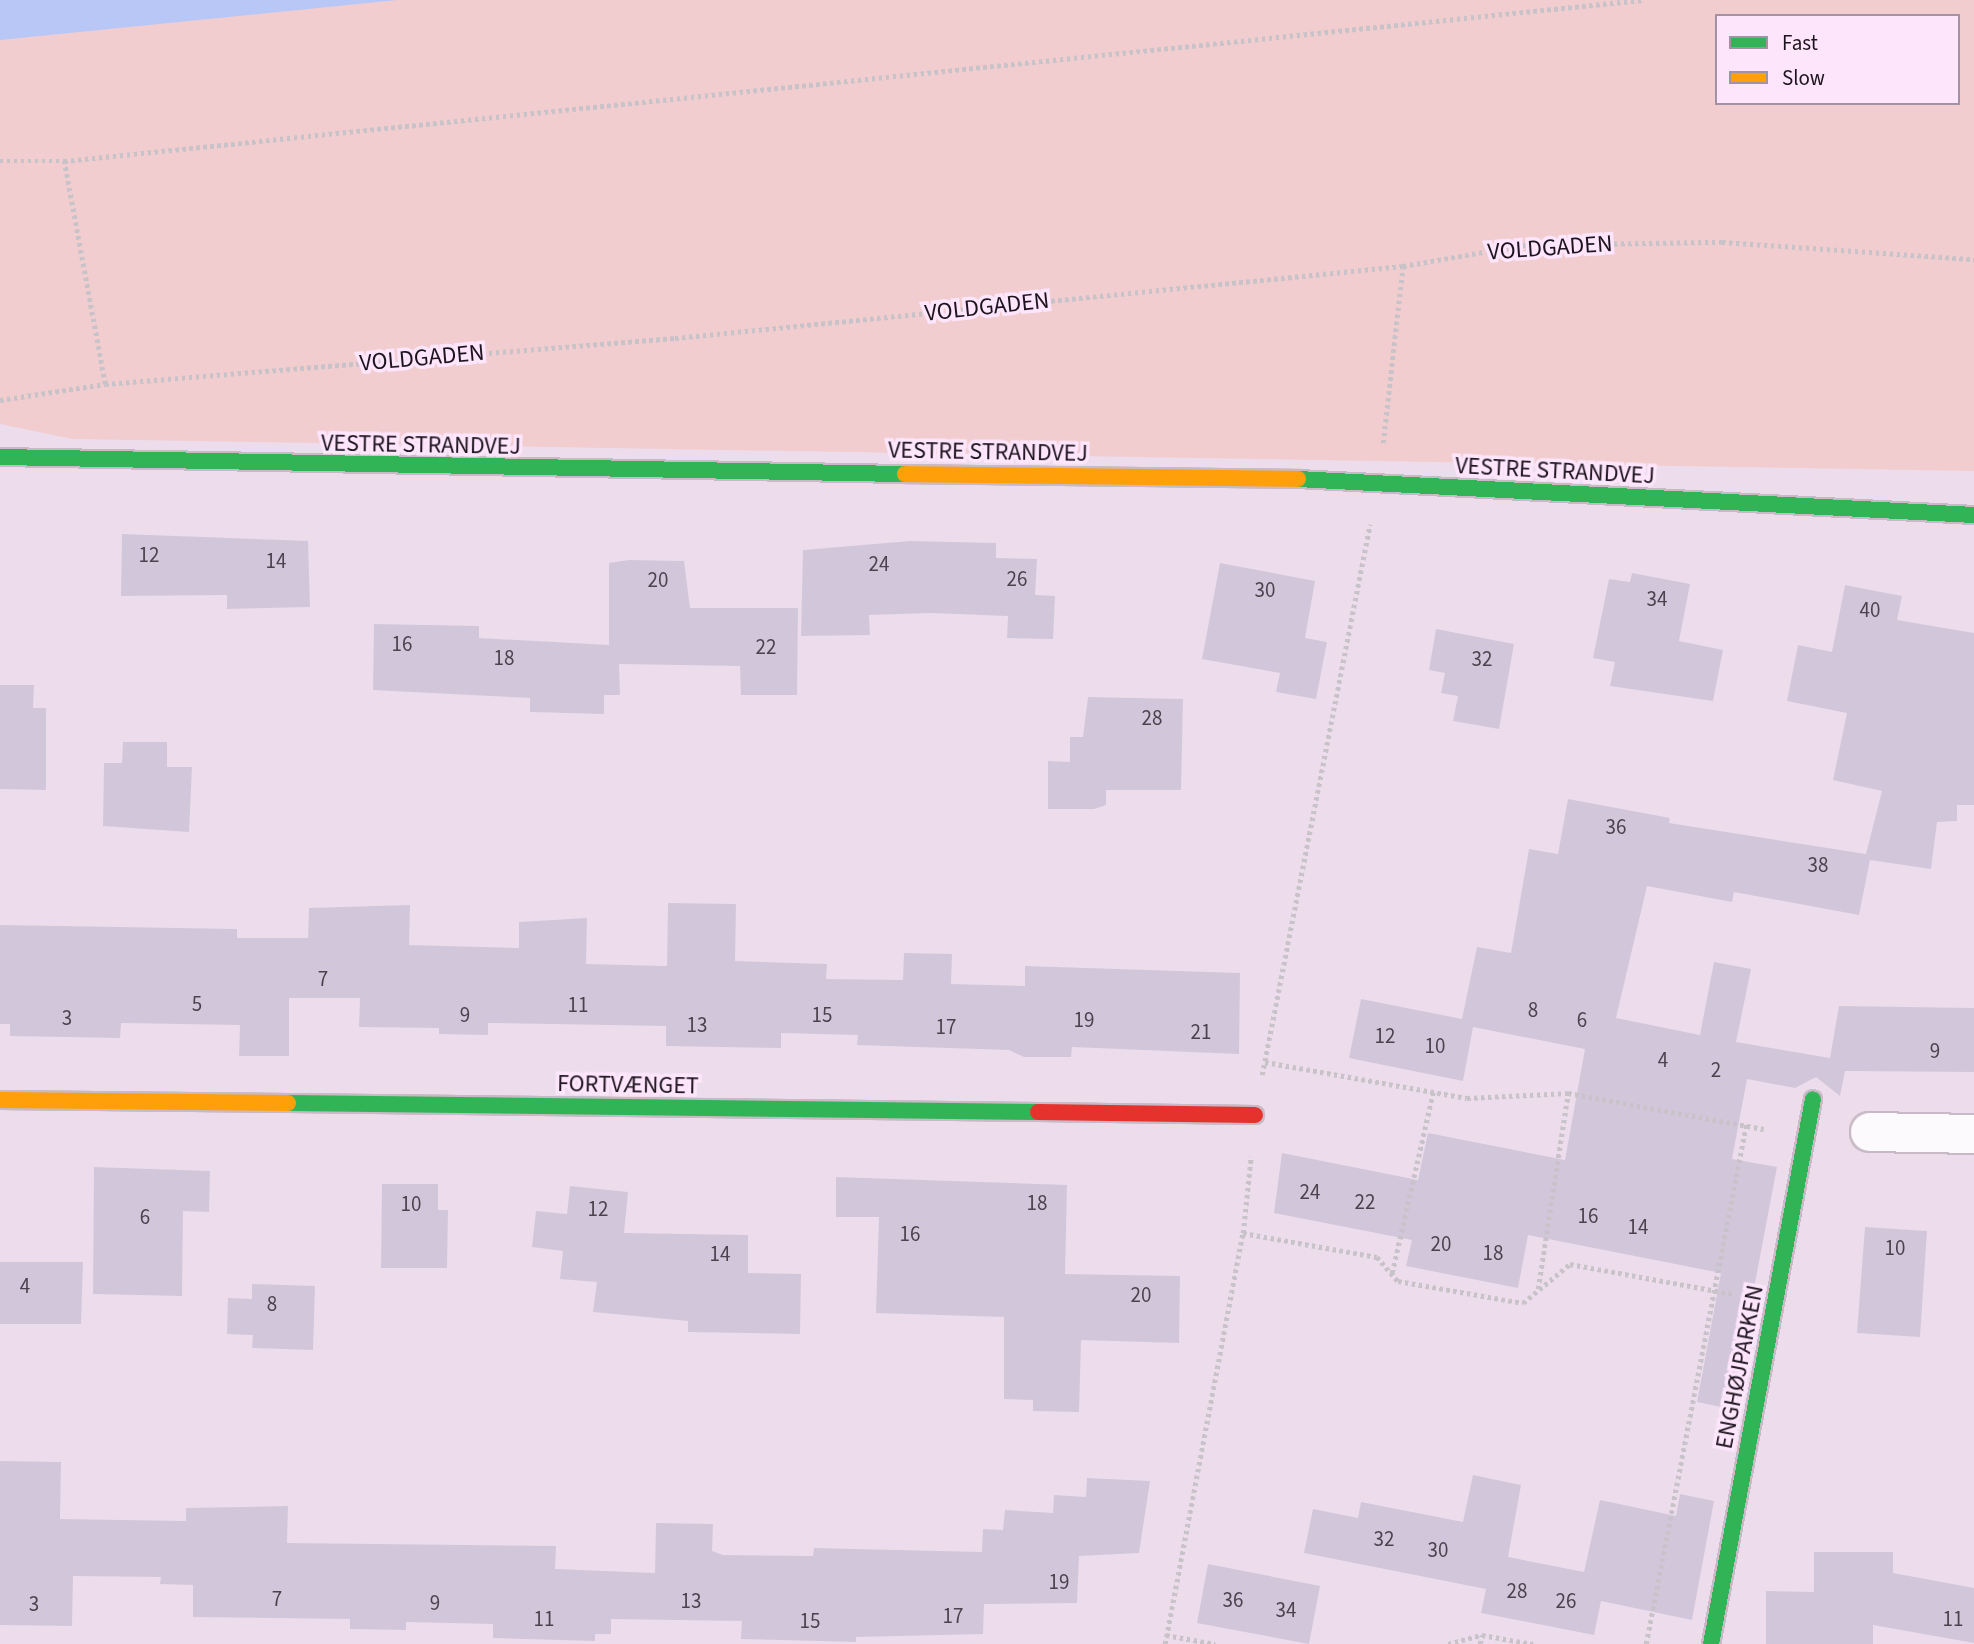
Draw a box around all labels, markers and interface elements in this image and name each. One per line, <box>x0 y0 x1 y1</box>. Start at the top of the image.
legend <box>1715 14 1960 105</box>
text: Fast <box>1782 28 1818 58</box>
text: Slow <box>1782 63 1825 93</box>
street label: VOLDGADEN <box>1487 229 1613 267</box>
street label: VOLDGADEN <box>923 286 1051 328</box>
street label: VOLDGADEN <box>358 338 486 378</box>
street label: VESTRE STRANDVEJ <box>321 429 521 461</box>
street label: VESTRE STRANDVEJ <box>888 436 1088 468</box>
street label: VESTRE STRANDVEJ <box>1455 451 1655 491</box>
house number: 12 <box>139 542 159 568</box>
house number: 14 <box>266 548 286 574</box>
house number: 24 <box>869 551 889 577</box>
house number: 26 <box>1007 566 1027 592</box>
house number: 20 <box>648 567 668 593</box>
house number: 30 <box>1255 577 1275 603</box>
house number: 34 <box>1647 586 1667 612</box>
house number: 40 <box>1860 597 1880 623</box>
house number: 16 <box>392 631 412 657</box>
house number: 22 <box>756 634 776 660</box>
house number: 18 <box>494 645 514 671</box>
house number: 32 <box>1472 646 1492 672</box>
house number: 28 <box>1142 705 1162 731</box>
house number: 36 <box>1606 814 1626 840</box>
house number: 38 <box>1808 852 1828 878</box>
house number: 7 <box>318 966 328 992</box>
house number: 5 <box>192 991 202 1017</box>
house number: 11 <box>568 992 588 1018</box>
house number: 8 <box>1528 997 1538 1023</box>
house number: 9 <box>460 1002 470 1028</box>
house number: 15 <box>812 1002 832 1028</box>
house number: 3 <box>62 1005 72 1031</box>
house number: 19 <box>1074 1007 1094 1033</box>
house number: 6 <box>1577 1007 1587 1033</box>
house number: 13 <box>687 1012 707 1038</box>
house number: 17 <box>936 1014 956 1040</box>
house number: 21 <box>1191 1019 1211 1045</box>
house number: 12 <box>1375 1023 1395 1049</box>
house number: 10 <box>1425 1033 1445 1059</box>
house number: 9 <box>1930 1038 1940 1064</box>
house number: 4 <box>1658 1047 1668 1073</box>
house number: 2 <box>1711 1057 1721 1083</box>
street label: FORTVÆNGET <box>557 1069 699 1101</box>
house number: 24 <box>1300 1179 1320 1205</box>
house number: 22 <box>1355 1189 1375 1215</box>
house number: 18 <box>1027 1190 1047 1216</box>
house number: 10 <box>401 1191 421 1217</box>
house number: 12 <box>588 1196 608 1222</box>
house number: 16 <box>1578 1203 1598 1229</box>
house number: 6 <box>140 1204 150 1230</box>
house number: 14 <box>1628 1214 1648 1240</box>
house number: 16 <box>900 1221 920 1247</box>
house number: 20 <box>1431 1231 1451 1257</box>
house number: 10 <box>1885 1235 1905 1261</box>
house number: 18 <box>1483 1240 1503 1266</box>
house number: 14 <box>710 1241 730 1267</box>
house number: 4 <box>20 1273 30 1299</box>
house number: 20 <box>1131 1282 1151 1308</box>
street label: ENGHØJPARKEN <box>1710 1283 1770 1451</box>
house number: 8 <box>267 1291 277 1317</box>
house number: 32 <box>1374 1526 1394 1552</box>
house number: 30 <box>1428 1537 1448 1563</box>
house number: 19 <box>1049 1569 1069 1595</box>
house number: 28 <box>1507 1578 1527 1604</box>
house number: 7 <box>272 1586 282 1612</box>
house number: 36 <box>1223 1587 1243 1613</box>
house number: 13 <box>681 1588 701 1614</box>
house number: 26 <box>1556 1588 1576 1614</box>
house number: 9 <box>430 1590 440 1616</box>
house number: 3 <box>29 1591 39 1617</box>
house number: 34 <box>1276 1597 1296 1623</box>
house number: 17 <box>943 1603 963 1629</box>
house number: 11 <box>534 1606 554 1632</box>
house number: 11 <box>1943 1606 1963 1632</box>
house number: 15 <box>800 1608 820 1634</box>

